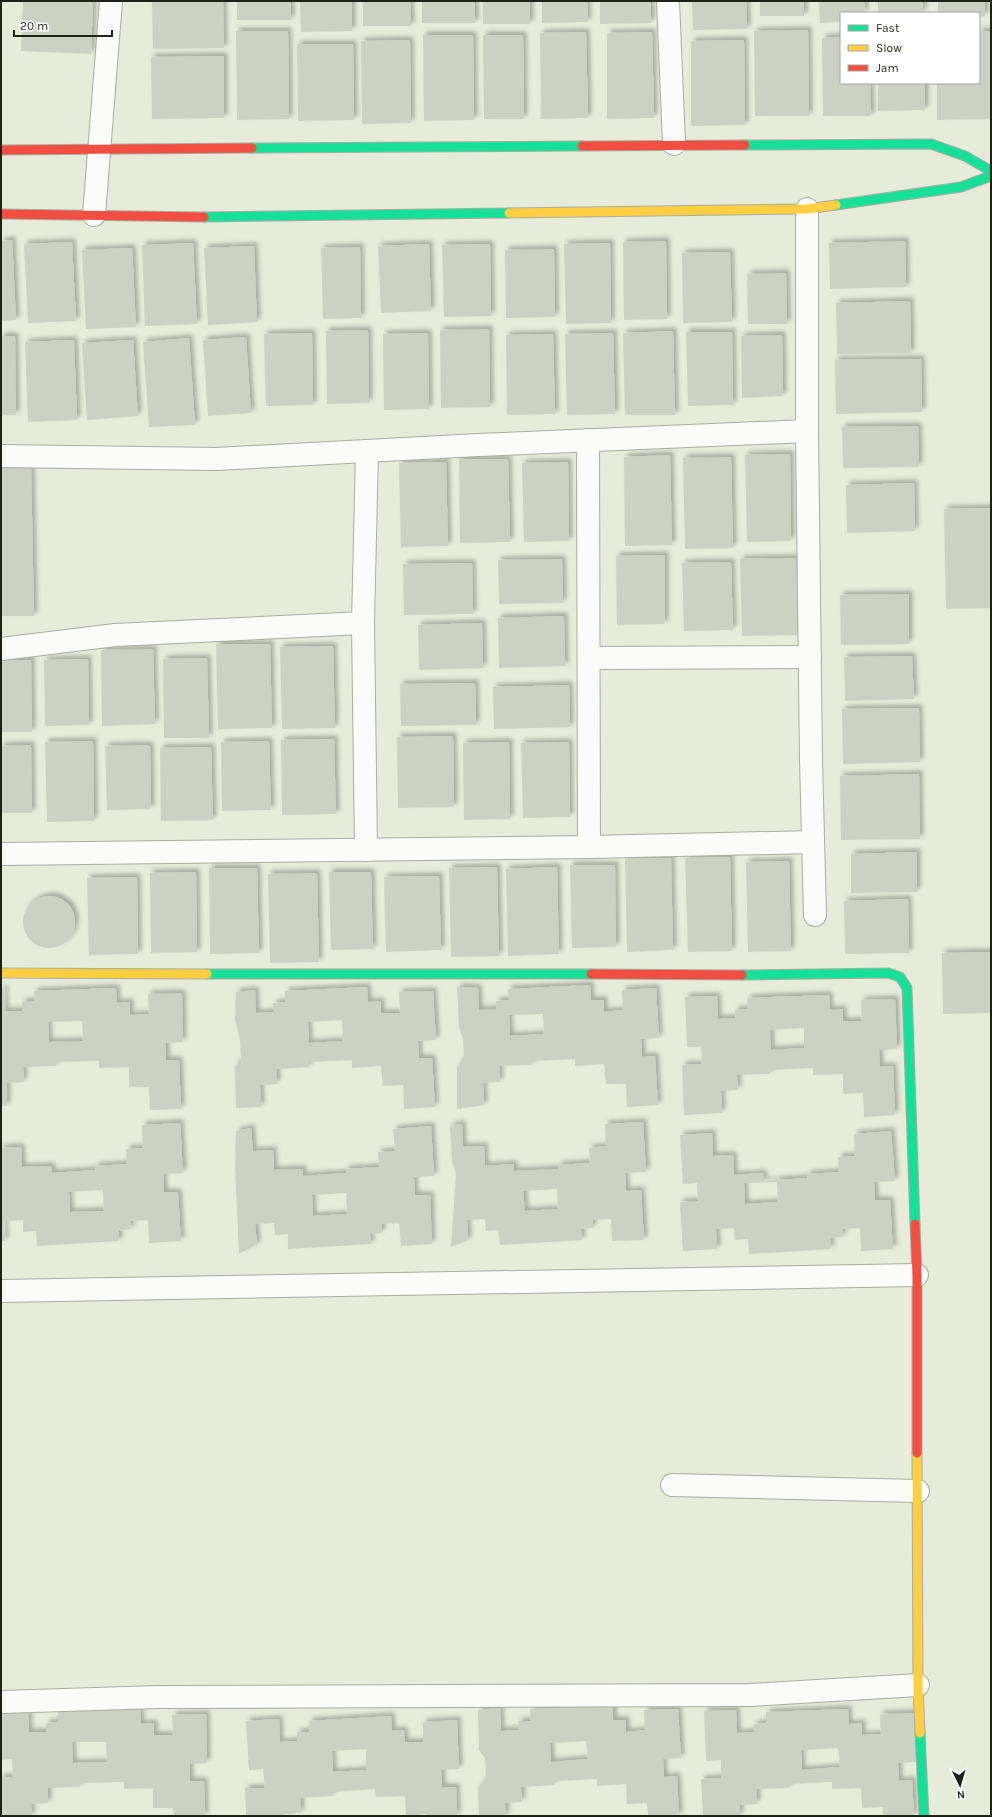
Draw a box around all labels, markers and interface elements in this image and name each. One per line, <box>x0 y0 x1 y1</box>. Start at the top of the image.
scale bar <box>14 12 112 38</box>
legend <box>840 12 980 84</box>
text: 20 m <box>20 19 48 33</box>
text: Fast <box>876 21 900 35</box>
text: Slow <box>876 41 902 55</box>
text: Jam <box>876 61 899 75</box>
north arrow <box>940 1765 980 1805</box>
text: N <box>956 1788 965 1801</box>

